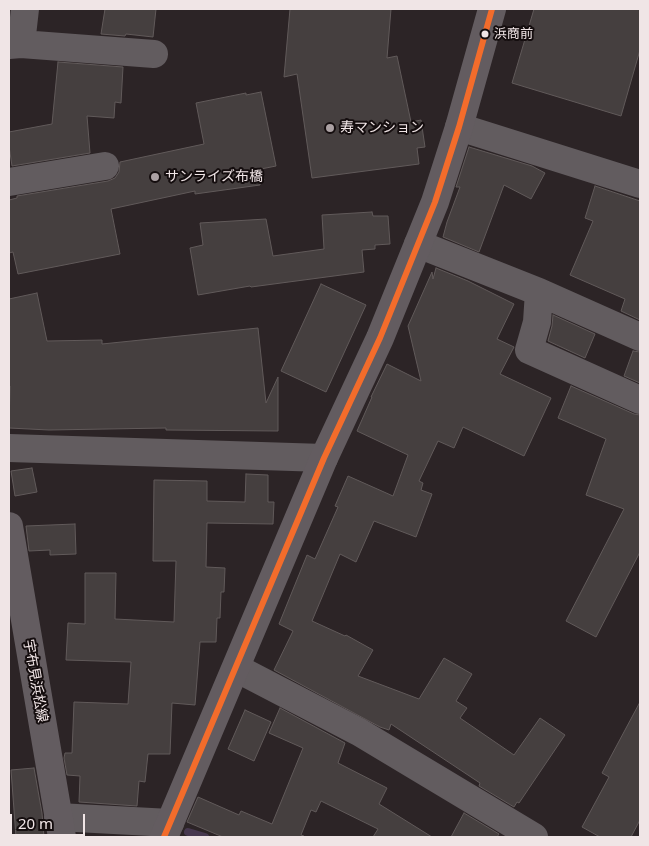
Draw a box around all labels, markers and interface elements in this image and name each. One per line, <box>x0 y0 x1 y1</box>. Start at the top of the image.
place label: 浜商前 <box>494 26 533 42</box>
marker: 浜商前 <box>480 29 490 39</box>
place label: 寿マンション <box>340 120 424 136</box>
marker: 寿マンション <box>324 122 336 134</box>
place label: サンライズ布橋 <box>165 169 263 185</box>
marker: サンライズ布橋 <box>149 171 161 183</box>
street label: 宇布見浜松線 <box>19 638 51 724</box>
scale bar <box>12 804 88 836</box>
text: 20 m <box>18 813 53 833</box>

